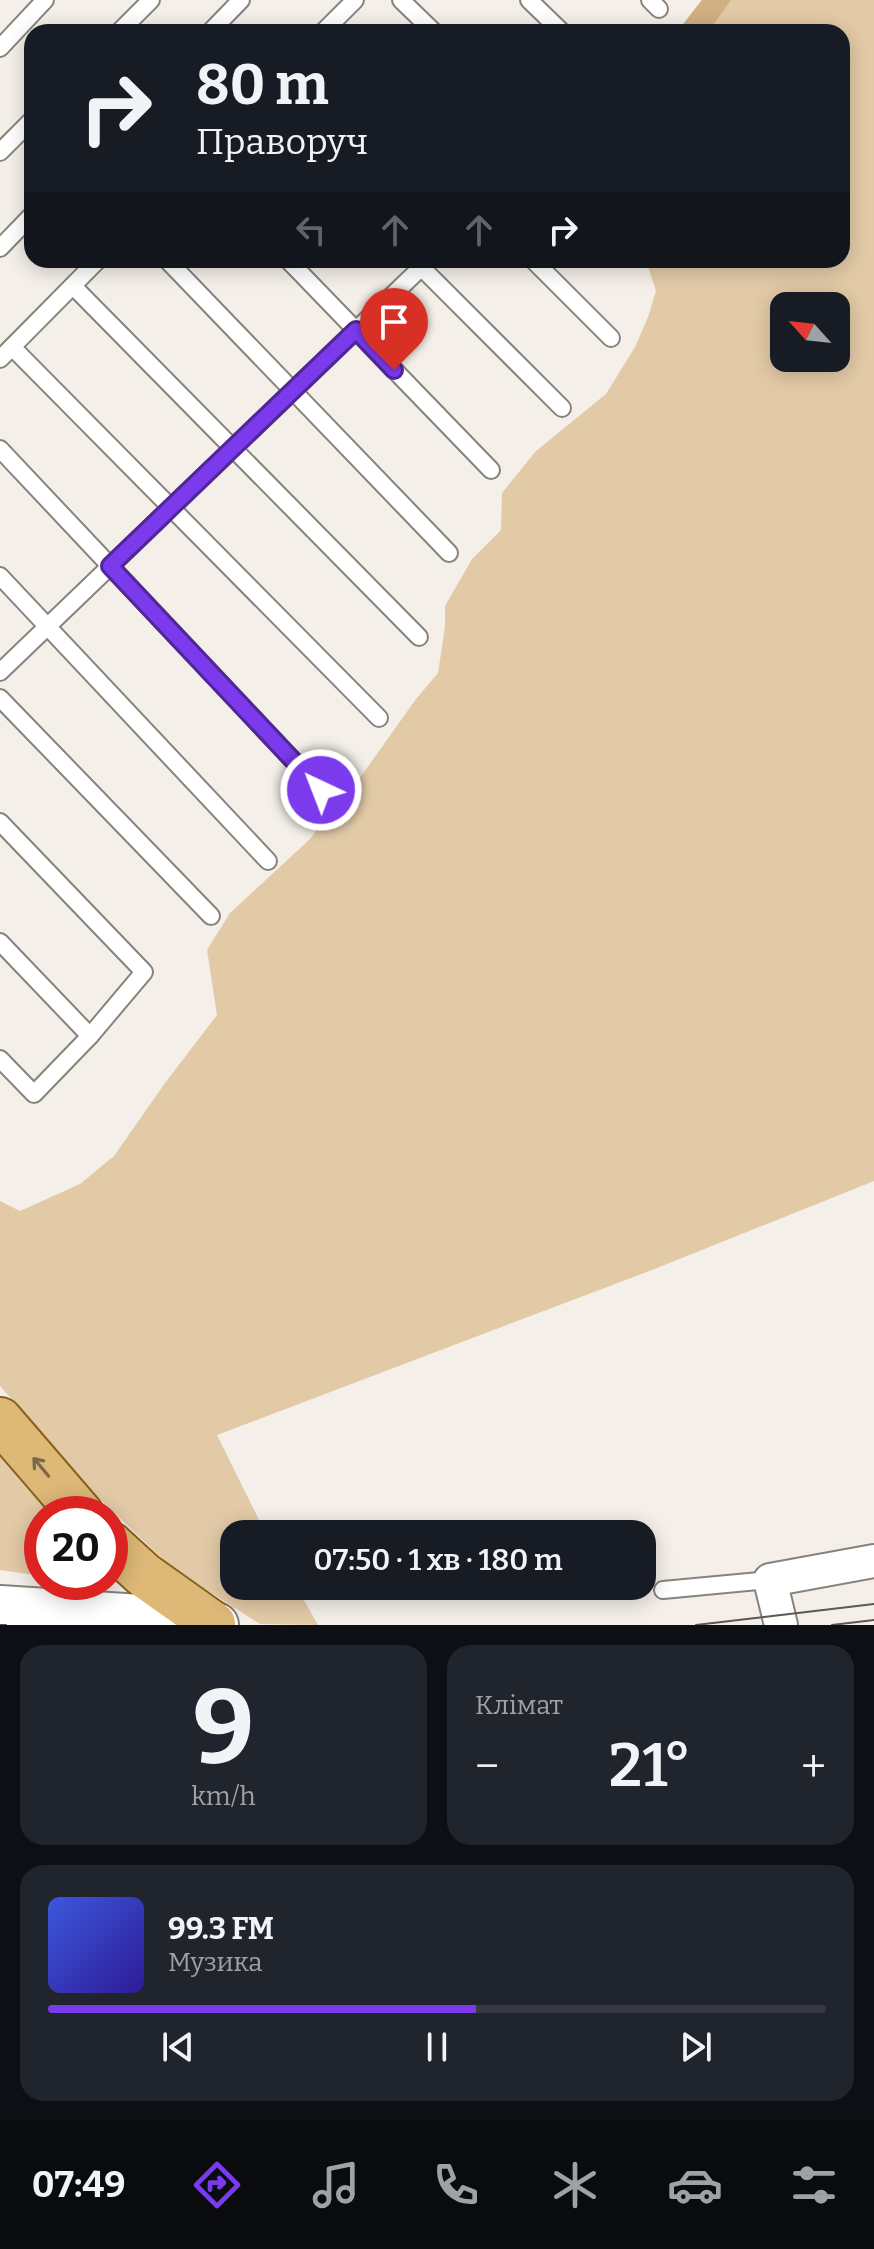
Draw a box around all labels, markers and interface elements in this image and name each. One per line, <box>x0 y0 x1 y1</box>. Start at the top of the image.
text: 80 m <box>196 52 329 119</box>
icon: right <box>64 56 168 160</box>
text: Праворуч <box>196 120 368 164</box>
icon: left <box>289 208 333 252</box>
icon: ahead <box>373 208 417 252</box>
icon: ahead <box>457 208 501 252</box>
icon: right <box>541 208 585 252</box>
pin <box>360 288 428 370</box>
north arrow <box>770 292 850 372</box>
map controls <box>770 292 850 372</box>
icon: arrive <box>372 300 416 344</box>
position arrow <box>279 748 363 832</box>
one-way arrow <box>32 1457 50 1478</box>
speed limit sign: 20 <box>24 1496 128 1600</box>
text: 07:50 · 1 хв · 180 m <box>313 1542 563 1578</box>
text: 9 <box>193 1666 254 1791</box>
text: Клімат <box>475 1690 563 1721</box>
text: 21° <box>609 1730 691 1802</box>
text: − <box>475 1740 499 1793</box>
text: + <box>801 1740 826 1793</box>
text: km/h <box>191 1781 256 1812</box>
text: 99.3 FM <box>168 1911 274 1947</box>
text: Музика <box>168 1947 262 1978</box>
icon: previous <box>156 2025 200 2069</box>
icon: pause <box>415 2025 459 2069</box>
icon: next <box>674 2025 718 2069</box>
icon: directions <box>189 2157 245 2213</box>
icon: music <box>308 2157 364 2213</box>
icon: phone <box>428 2157 484 2213</box>
icon: climate <box>547 2157 603 2213</box>
icon: car <box>667 2157 723 2213</box>
icon: filters <box>786 2157 842 2213</box>
text: 07:49 <box>32 2163 126 2207</box>

